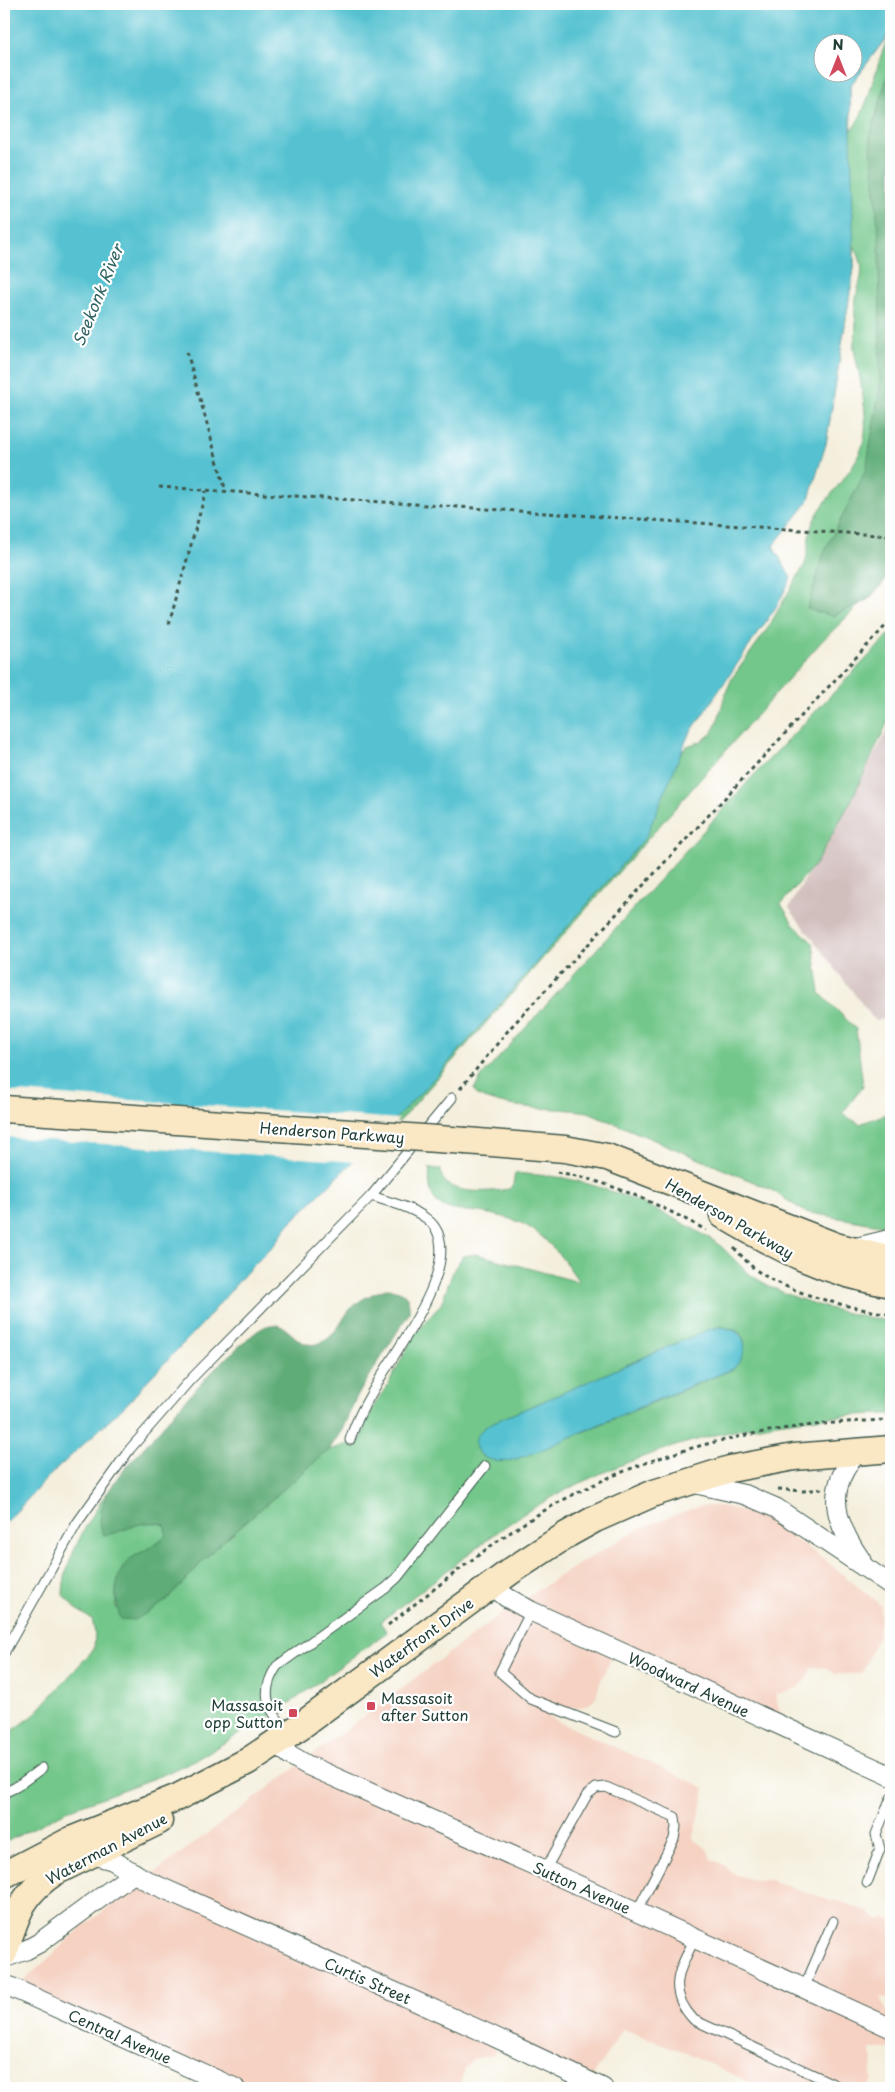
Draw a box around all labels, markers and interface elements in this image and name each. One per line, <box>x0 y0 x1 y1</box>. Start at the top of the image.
north arrow <box>812 32 862 82</box>
text: N <box>832 34 844 55</box>
water label: Seekonk River <box>66 238 129 349</box>
street label: Henderson Parkway <box>259 1115 405 1149</box>
street label: Henderson Parkway <box>662 1172 798 1264</box>
street label: Waterfront Drive <box>364 1591 478 1683</box>
street label: Woodward Avenue <box>624 1646 754 1722</box>
place label: Massasoit after Sutton <box>381 1686 469 1726</box>
place label: Massasoit opp Sutton <box>204 1693 283 1733</box>
marker: Massasoit after Sutton <box>365 1700 377 1712</box>
marker: Massasoit opp Sutton <box>287 1707 299 1719</box>
street label: Waterman Avenue <box>41 1806 171 1890</box>
street label: Sutton Avenue <box>529 1855 635 1919</box>
street label: Curtis Street <box>321 1951 415 2009</box>
street label: Central Avenue <box>65 2003 175 2069</box>

